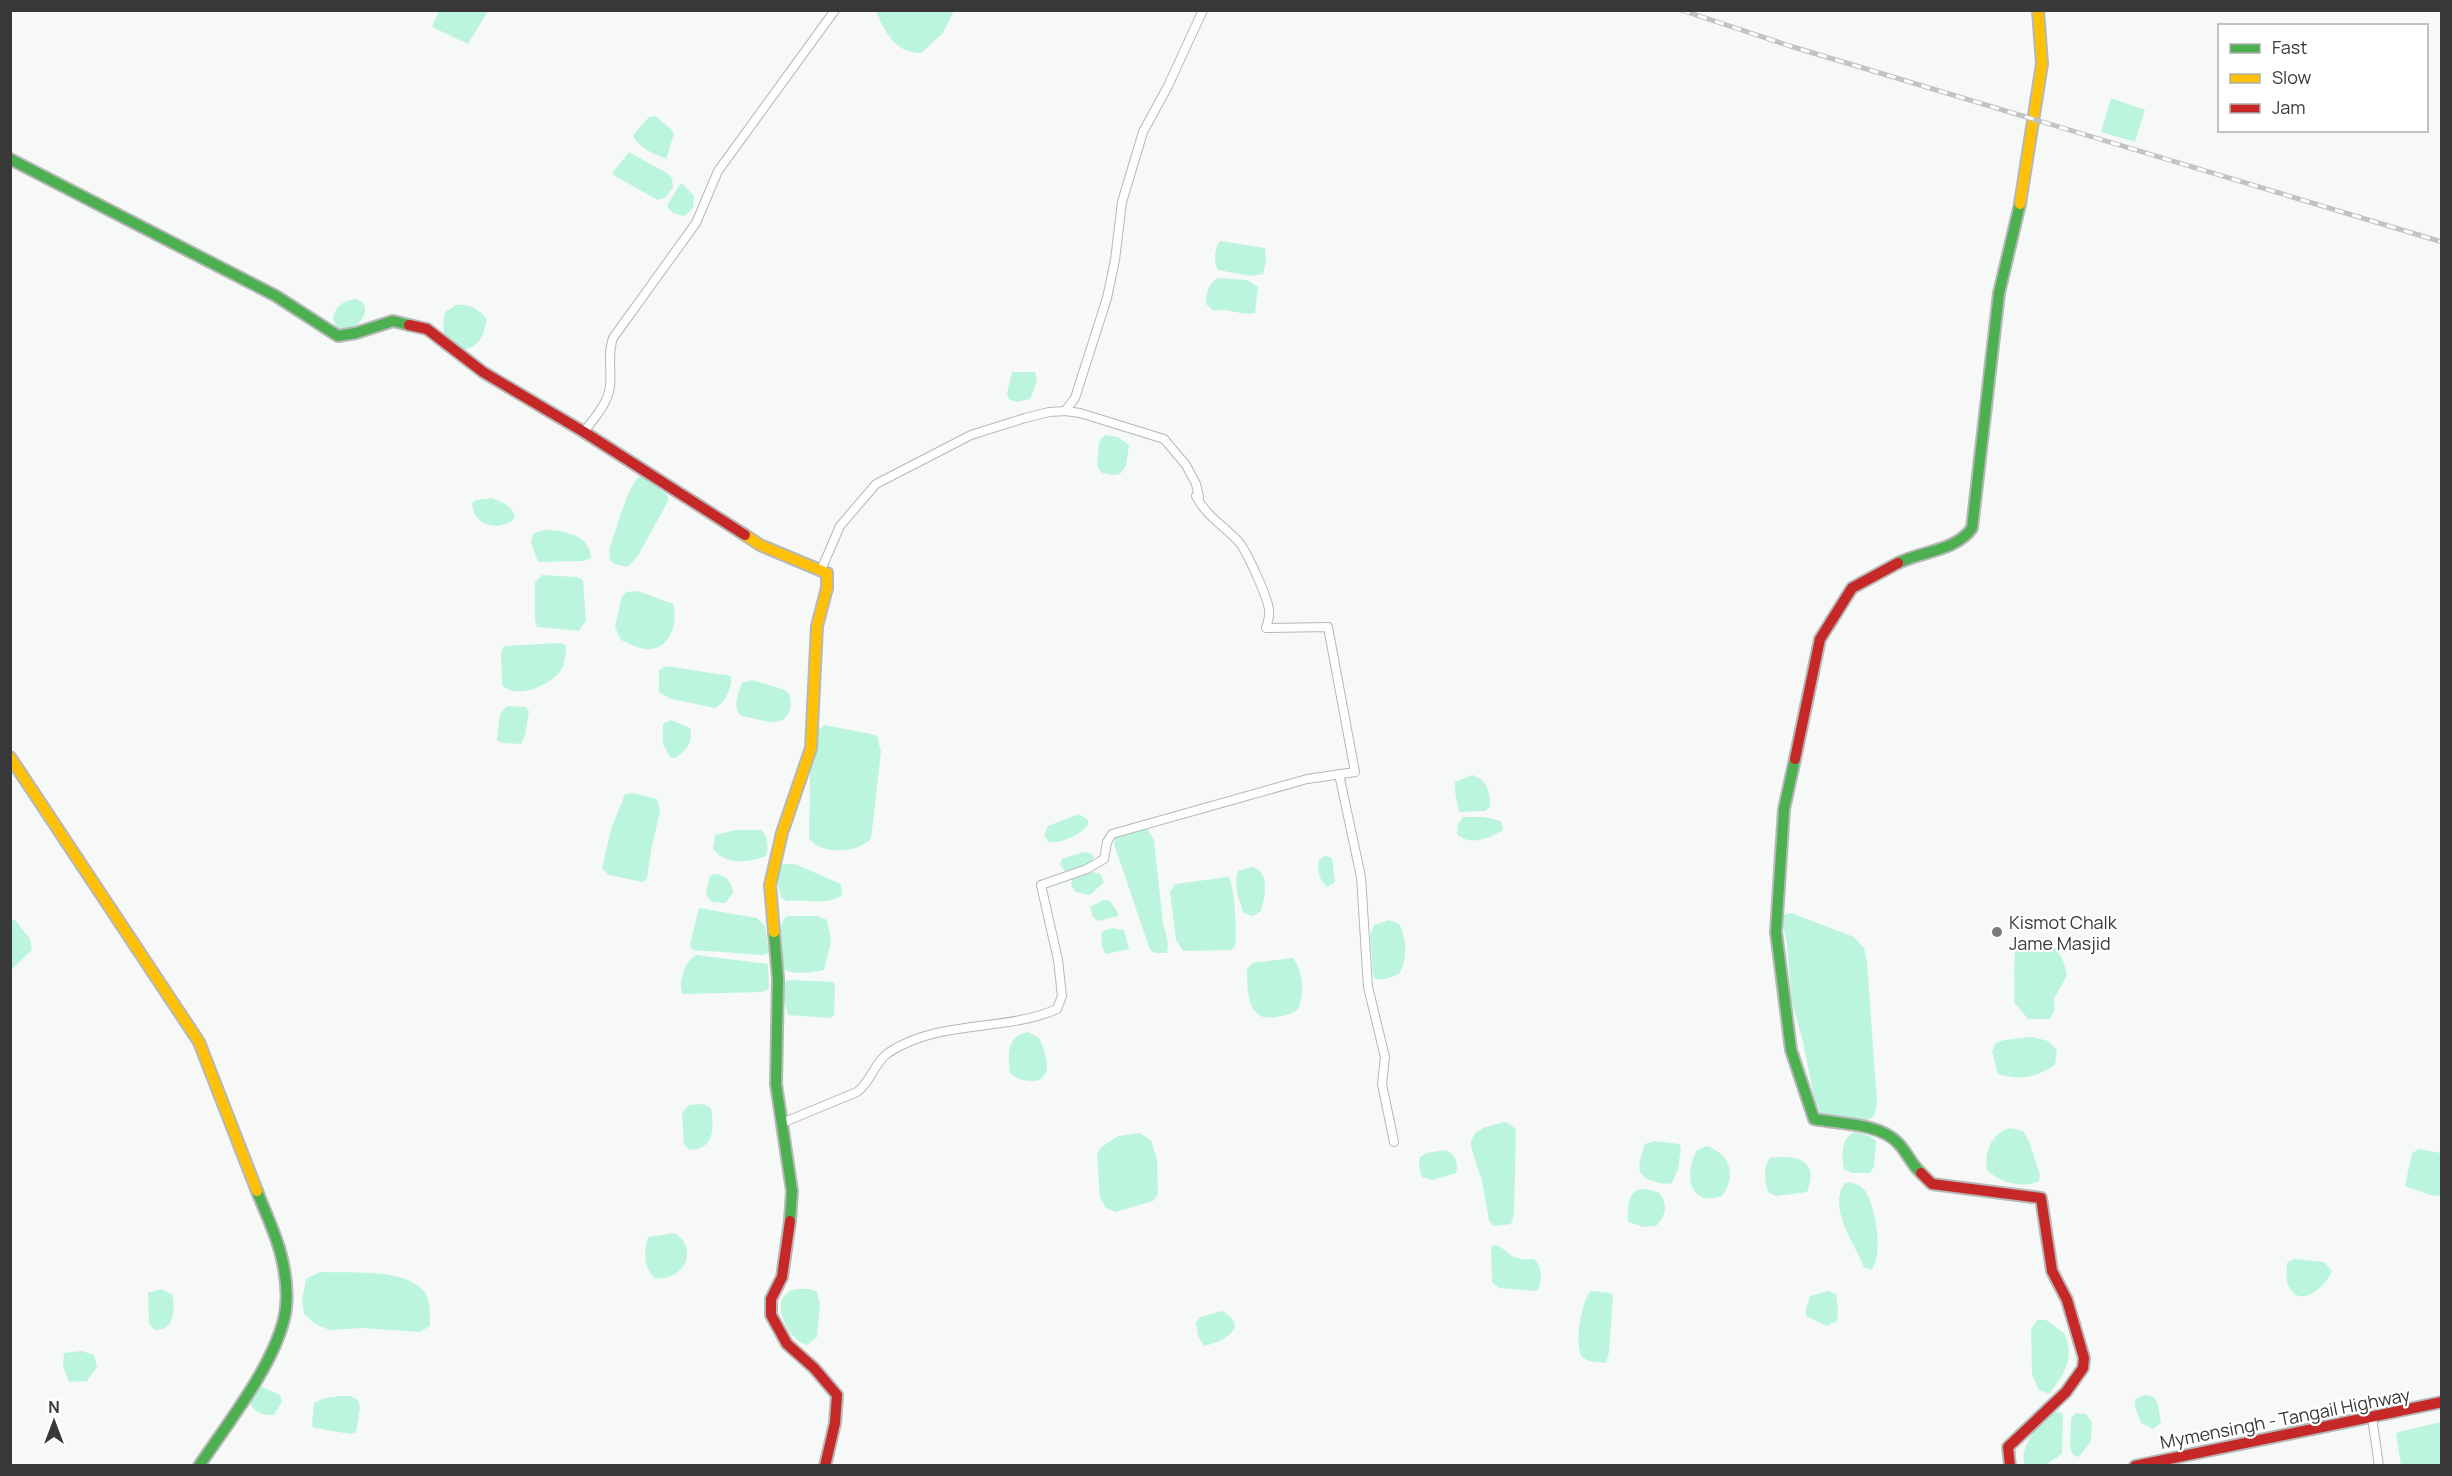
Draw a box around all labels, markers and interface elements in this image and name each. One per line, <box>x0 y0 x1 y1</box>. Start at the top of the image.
legend <box>2218 24 2428 132</box>
text: Fast <box>2272 35 2307 59</box>
text: Slow <box>2272 65 2312 89</box>
text: Jam <box>2272 95 2306 119</box>
place label: Kismot Chalk Jame Masjid <box>2009 910 2118 955</box>
marker: Kismot Chalk Jame Masjid <box>1990 925 2004 939</box>
street label: Mymensingh - Tangail Highway <box>2158 1382 2413 1454</box>
north arrow <box>24 1392 84 1452</box>
text: N <box>48 1396 60 1418</box>

